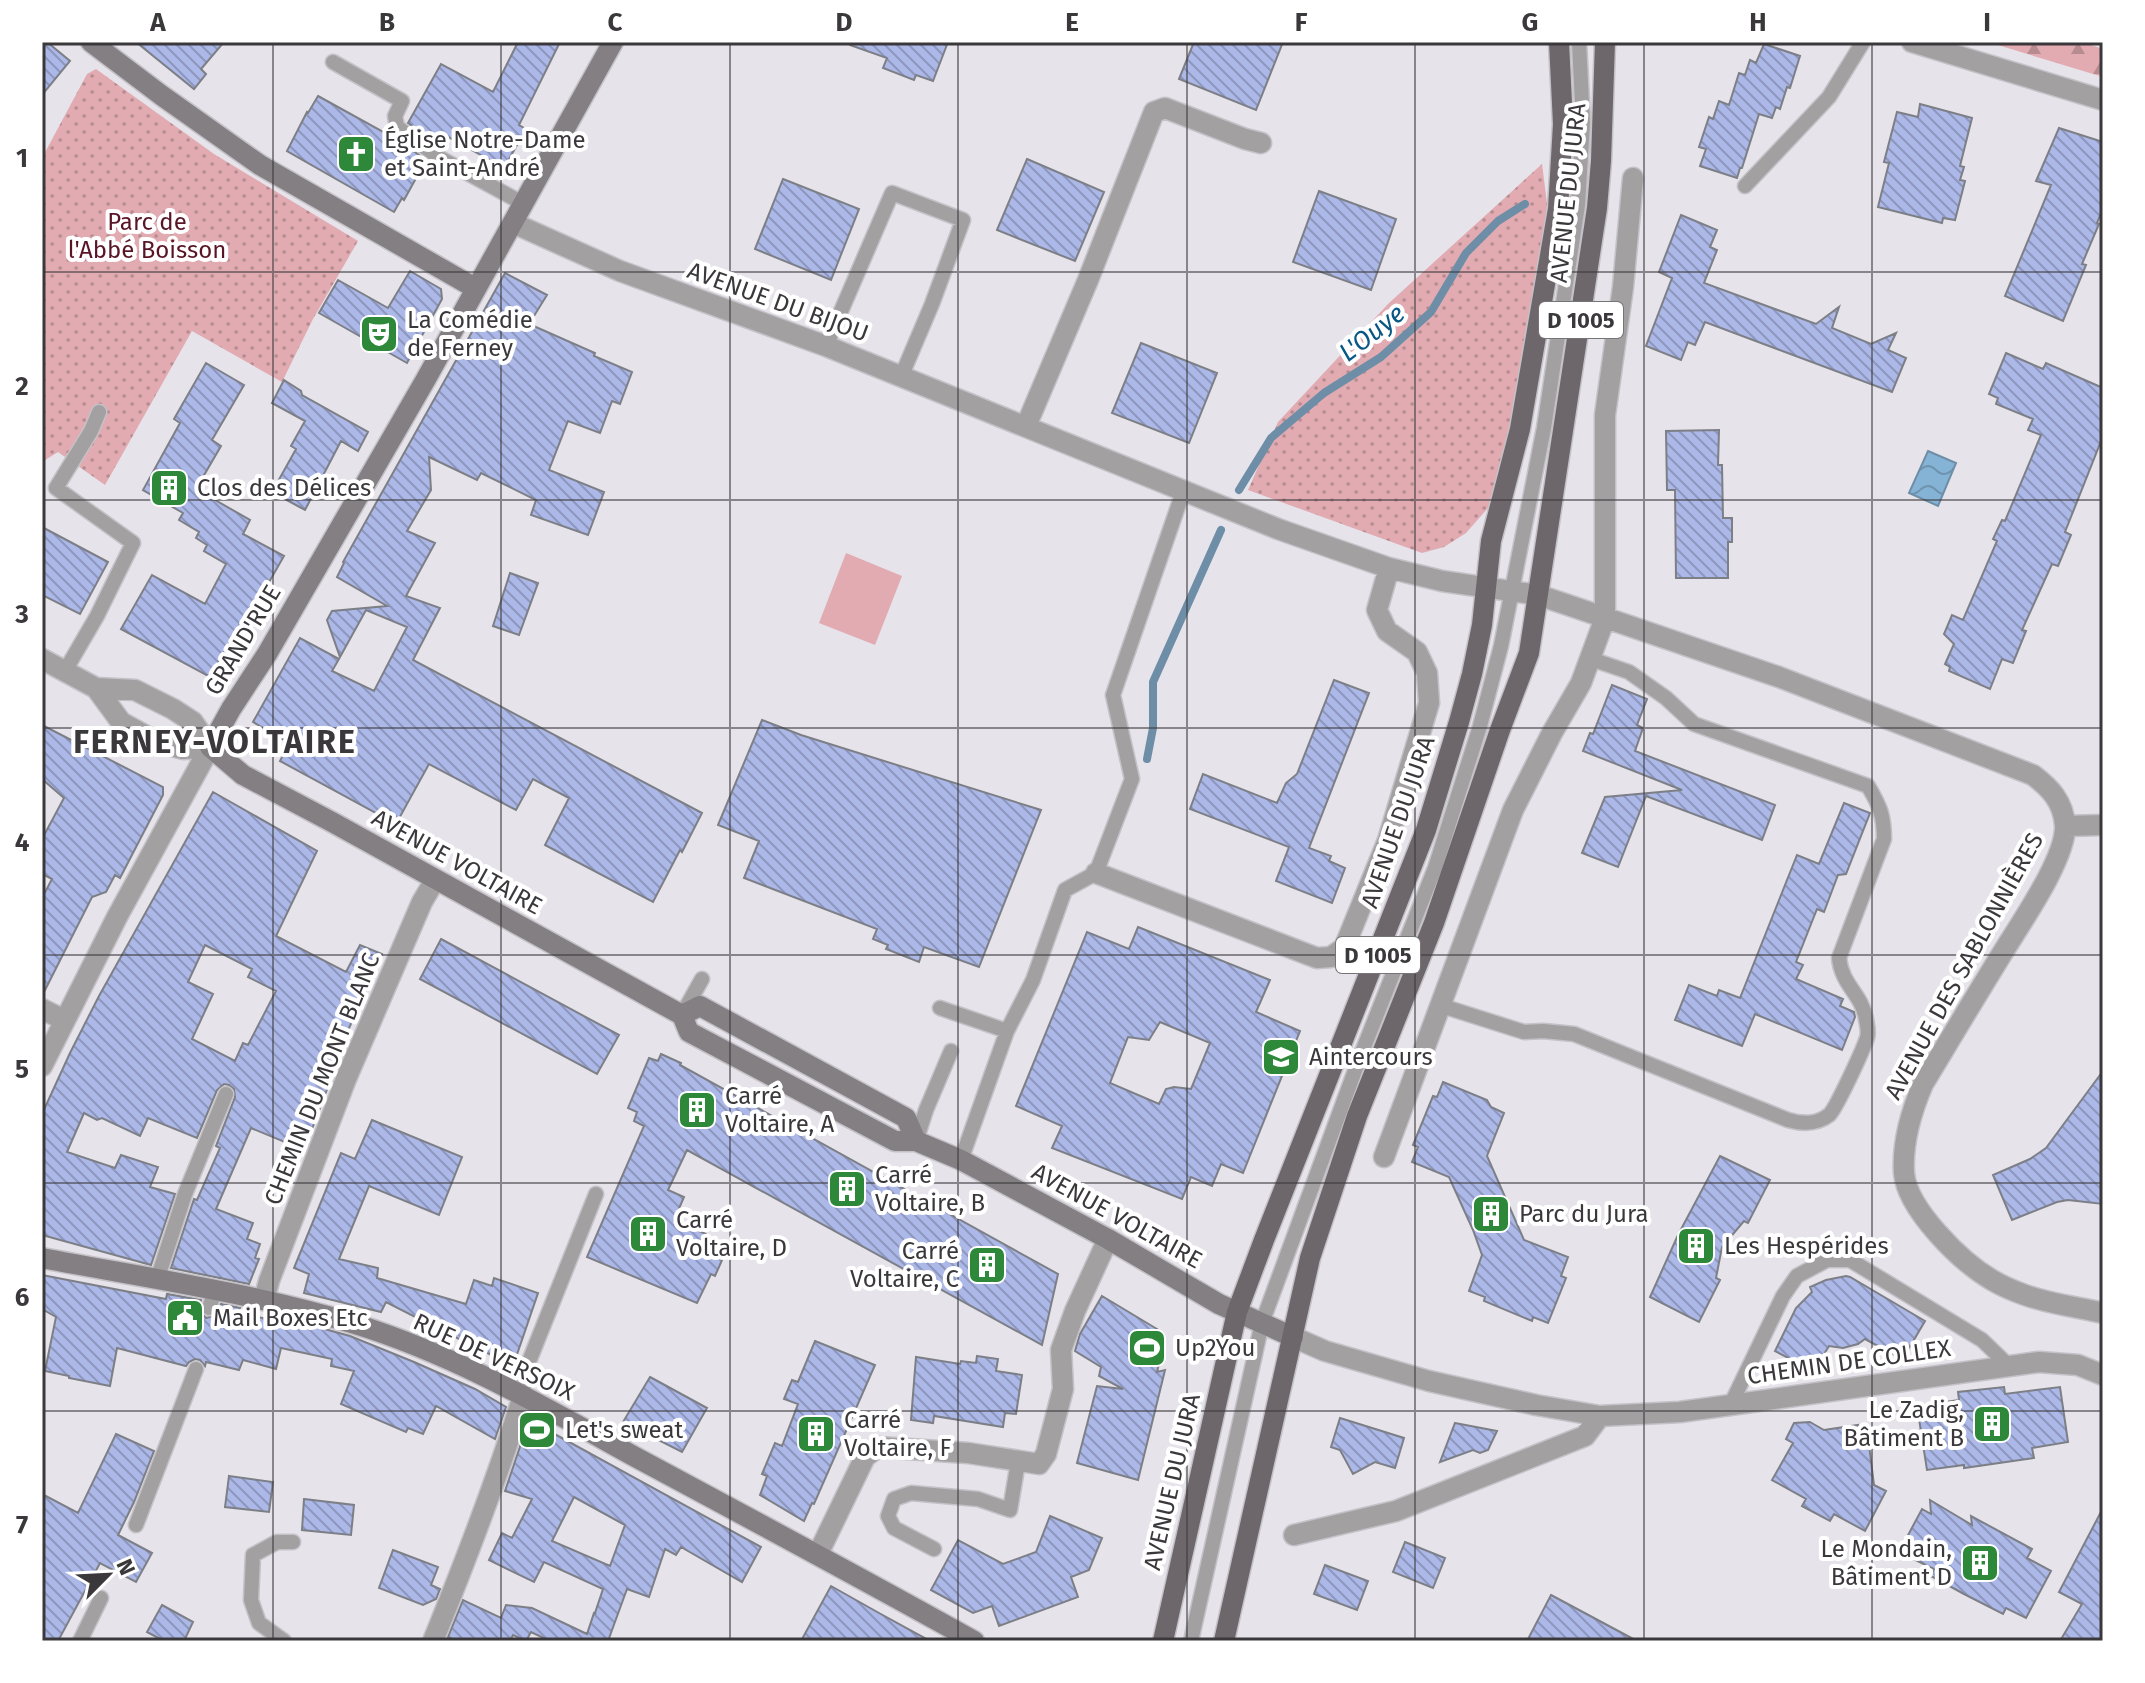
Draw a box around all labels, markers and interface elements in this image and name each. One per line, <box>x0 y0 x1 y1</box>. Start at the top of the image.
text: A <box>149 7 166 38</box>
text: B <box>379 7 395 38</box>
text: C <box>608 7 623 38</box>
text: D <box>836 7 853 38</box>
text: E <box>1065 7 1079 38</box>
text: F <box>1295 7 1308 38</box>
text: G <box>1522 7 1538 38</box>
text: H <box>1749 7 1767 38</box>
text: I <box>1983 7 1991 38</box>
street label: AVENUE DU JURA <box>1545 102 1591 284</box>
place label: Église Notre-Dame et Saint-André <box>384 125 586 182</box>
church icon: Église Notre-Dame et Saint-André <box>335 133 377 175</box>
text: 1 <box>16 143 28 174</box>
park label: Parc de l'Abbé Boisson <box>68 208 226 264</box>
street label: AVENUE DU BIJOU <box>684 256 872 348</box>
water label: L'Ouye <box>1333 298 1411 368</box>
road number: D 1005 <box>1539 302 1623 338</box>
place label: La Comédie de Ferney <box>407 306 533 362</box>
theatre icon: La Comédie de Ferney <box>358 313 400 355</box>
text: 2 <box>15 371 29 402</box>
building icon: Clos des Délices <box>148 467 190 509</box>
place label: Clos des Délices <box>197 474 371 502</box>
street label: GRAND'RUE <box>199 580 287 700</box>
text: 3 <box>14 599 29 630</box>
district label: FERNEY-VOLTAIRE <box>73 723 357 761</box>
street label: AVENUE DU JURA <box>1355 732 1441 912</box>
street label: AVENUE VOLTAIRE <box>367 804 547 920</box>
text: 4 <box>15 827 30 858</box>
street label: AVENUE DES SABLONNIÈRES <box>1878 827 2049 1104</box>
road number: D 1005 <box>1336 937 1420 973</box>
street label: CHEMIN DU MONT BLANC <box>259 949 385 1209</box>
school or university icon: Aintercours <box>1260 1036 1302 1078</box>
place label: Aintercours <box>1309 1043 1433 1071</box>
text: 5 <box>15 1054 29 1085</box>
place label: Carré Voltaire, A <box>725 1082 835 1138</box>
building icon: Carré Voltaire, A <box>676 1089 718 1131</box>
street label: AVENUE VOLTAIRE <box>1027 1158 1207 1274</box>
place label: Carré Voltaire, B <box>875 1161 985 1217</box>
building icon: Carré Voltaire, B <box>826 1168 868 1210</box>
building icon: Parc du Jura <box>1470 1193 1512 1235</box>
place label: Parc du Jura <box>1519 1200 1649 1228</box>
place label: Carré Voltaire, D <box>676 1206 787 1262</box>
building icon: Carré Voltaire, D <box>627 1213 669 1255</box>
building icon: Les Hespérides <box>1675 1225 1717 1267</box>
place label: Les Hespérides <box>1724 1232 1889 1260</box>
place label: Carré Voltaire, C <box>850 1237 959 1293</box>
building icon: Carré Voltaire, C <box>966 1244 1008 1286</box>
text: 6 <box>15 1282 30 1313</box>
public building icon: Mail Boxes Etc <box>164 1297 206 1339</box>
place label: Mail Boxes Etc <box>213 1304 368 1332</box>
street label: RUE DE VERSOIX <box>409 1307 579 1407</box>
sports icon: Up2You <box>1126 1327 1168 1369</box>
place label: Up2You <box>1175 1334 1256 1362</box>
street label: CHEMIN DE COLLEX <box>1746 1334 1952 1390</box>
street label: AVENUE DU JURA <box>1138 1391 1206 1573</box>
place label: Le Zadig, Bâtiment B <box>1844 1396 1964 1452</box>
building icon: Le Zadig, Bâtiment B <box>1971 1403 2013 1445</box>
place label: Carré Voltaire, F <box>844 1406 952 1462</box>
sports icon: Let's sweat <box>516 1409 558 1451</box>
building icon: Carré Voltaire, F <box>795 1413 837 1455</box>
place label: Let's sweat <box>565 1416 683 1444</box>
text: 7 <box>16 1510 28 1541</box>
north arrow <box>68 1535 148 1615</box>
place label: Le Mondain, Bâtiment D <box>1820 1535 1952 1591</box>
building icon: Le Mondain, Bâtiment D <box>1959 1542 2001 1584</box>
text: N <box>111 1555 141 1579</box>

